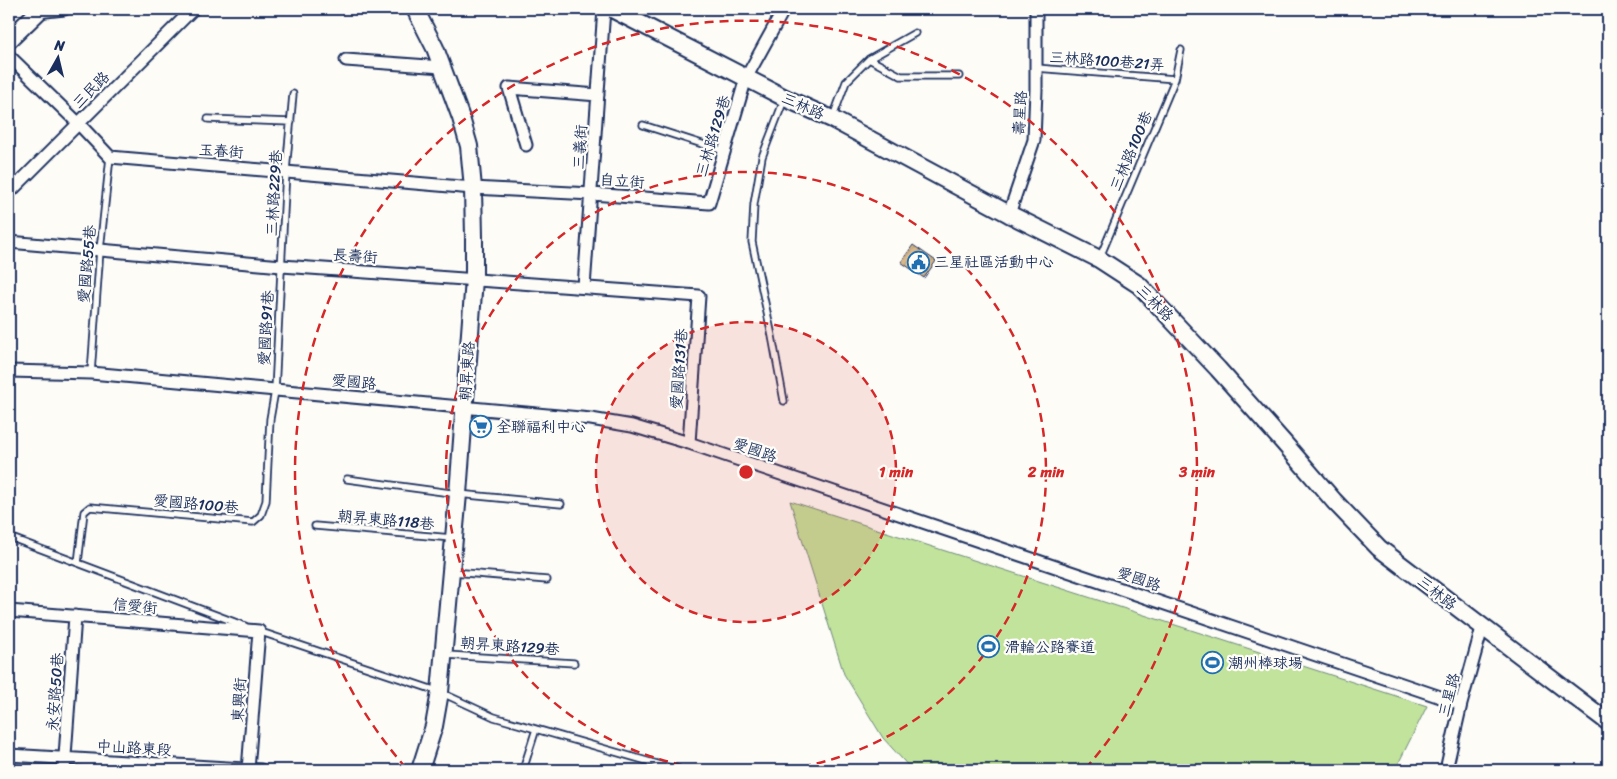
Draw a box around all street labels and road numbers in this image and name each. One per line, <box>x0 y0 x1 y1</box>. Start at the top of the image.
street label: 三林路100巷21弄 <box>1048 44 1166 78</box>
street label: 三民路 <box>66 65 116 115</box>
street label: 三林路 <box>777 85 829 127</box>
street label: 壽星路 <box>1006 90 1034 136</box>
street label: 三林路129巷 <box>688 92 738 180</box>
street label: 三林路100巷 <box>1102 107 1160 195</box>
street label: 三義街 <box>565 124 595 170</box>
street label: 玉春街 <box>198 136 244 166</box>
street label: 三林路229巷 <box>259 149 289 237</box>
street label: 自立街 <box>599 166 645 196</box>
street label: 愛國路55巷 <box>71 224 103 304</box>
street label: 長壽街 <box>332 241 378 271</box>
street label: 三林路 <box>1130 278 1180 328</box>
street label: 愛國路91巷 <box>251 290 281 366</box>
street label: 愛國路131巷 <box>663 328 695 410</box>
street label: 朝昇東路 <box>452 340 482 402</box>
street label: 愛國路 <box>330 367 378 397</box>
street label: 愛國路 <box>729 430 781 470</box>
street label: 愛國路100巷 <box>152 487 240 521</box>
street label: 朝昇東路118巷 <box>337 503 435 537</box>
street label: 愛國路 <box>1113 559 1165 599</box>
street label: 三林路 <box>1411 569 1463 617</box>
street label: 信愛街 <box>111 591 159 621</box>
street label: 朝昇東路129巷 <box>460 630 560 662</box>
street label: 永安路50巷 <box>39 652 71 732</box>
street label: 三星路 <box>1431 670 1467 720</box>
street label: 東興街 <box>224 677 254 723</box>
street label: 中山路東段 <box>96 733 172 763</box>

